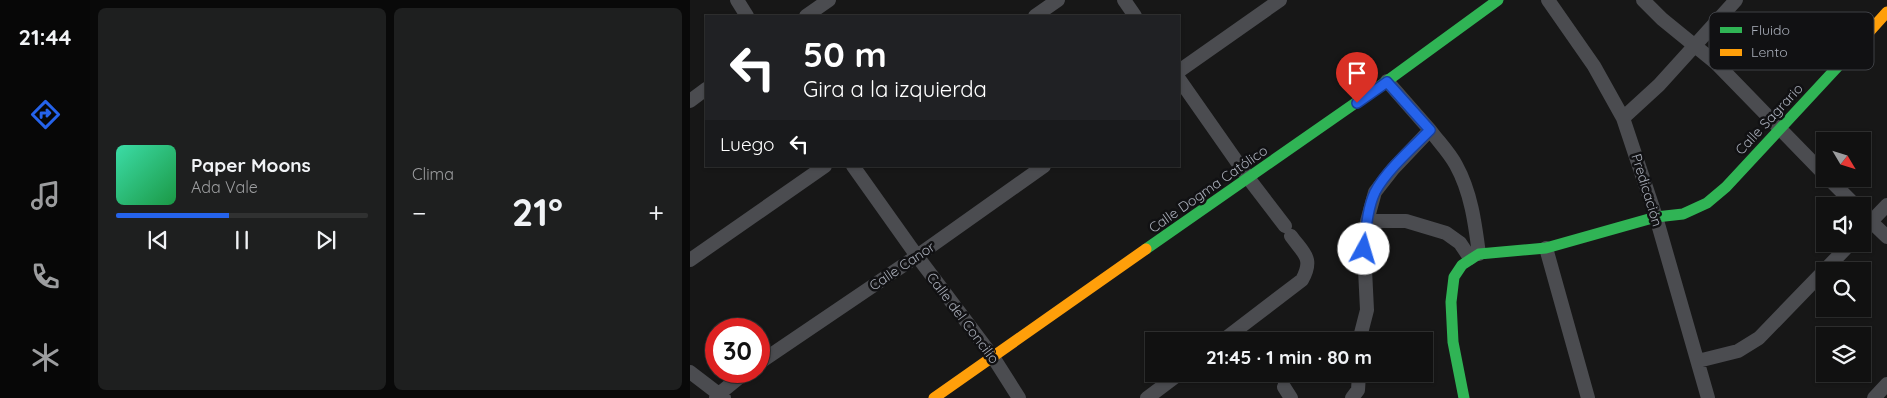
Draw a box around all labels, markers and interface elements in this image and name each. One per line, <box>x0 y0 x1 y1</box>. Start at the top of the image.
legend <box>1709 12 1874 70</box>
text: Fluido <box>1751 21 1790 39</box>
text: 21:44 <box>19 23 71 51</box>
text: 50 m <box>803 32 887 76</box>
icon: left <box>720 35 785 100</box>
text: Lento <box>1751 43 1788 61</box>
pin <box>1336 52 1378 103</box>
icon: arrive <box>1343 59 1371 87</box>
text: Gira a la izquierda <box>803 75 987 103</box>
street label: Calle Sagrario <box>1731 79 1807 159</box>
icon: directions <box>28 97 63 132</box>
icon: left <box>785 130 813 158</box>
text: Luego <box>720 132 775 156</box>
north arrow <box>1816 132 1871 188</box>
map controls <box>1816 132 1871 382</box>
street label: Calle Dogma Católico <box>1145 141 1271 237</box>
street label: Predicación <box>1627 151 1667 229</box>
text: Paper Moons <box>191 153 311 177</box>
text: Clima <box>412 164 454 184</box>
text: Ada Vale <box>191 177 258 197</box>
icon: music <box>28 178 63 213</box>
text: 21° <box>512 188 563 236</box>
text: − <box>412 195 427 230</box>
text: + <box>648 195 664 230</box>
button: sound <box>1816 197 1871 252</box>
position arrow <box>1337 222 1389 274</box>
icon: previous <box>144 226 172 254</box>
icon: pause <box>228 226 256 254</box>
icon: next <box>312 226 340 254</box>
street label: Calle Canor <box>866 237 939 294</box>
icon: phone <box>28 259 63 294</box>
button: search <box>1816 262 1871 317</box>
street label: Calle del Concilio <box>923 269 1003 367</box>
speed limit sign: 30 <box>705 318 770 383</box>
button: layers <box>1816 327 1871 382</box>
icon: climate <box>28 340 63 375</box>
text: 21:45 · 1 min · 80 m <box>1206 345 1372 369</box>

